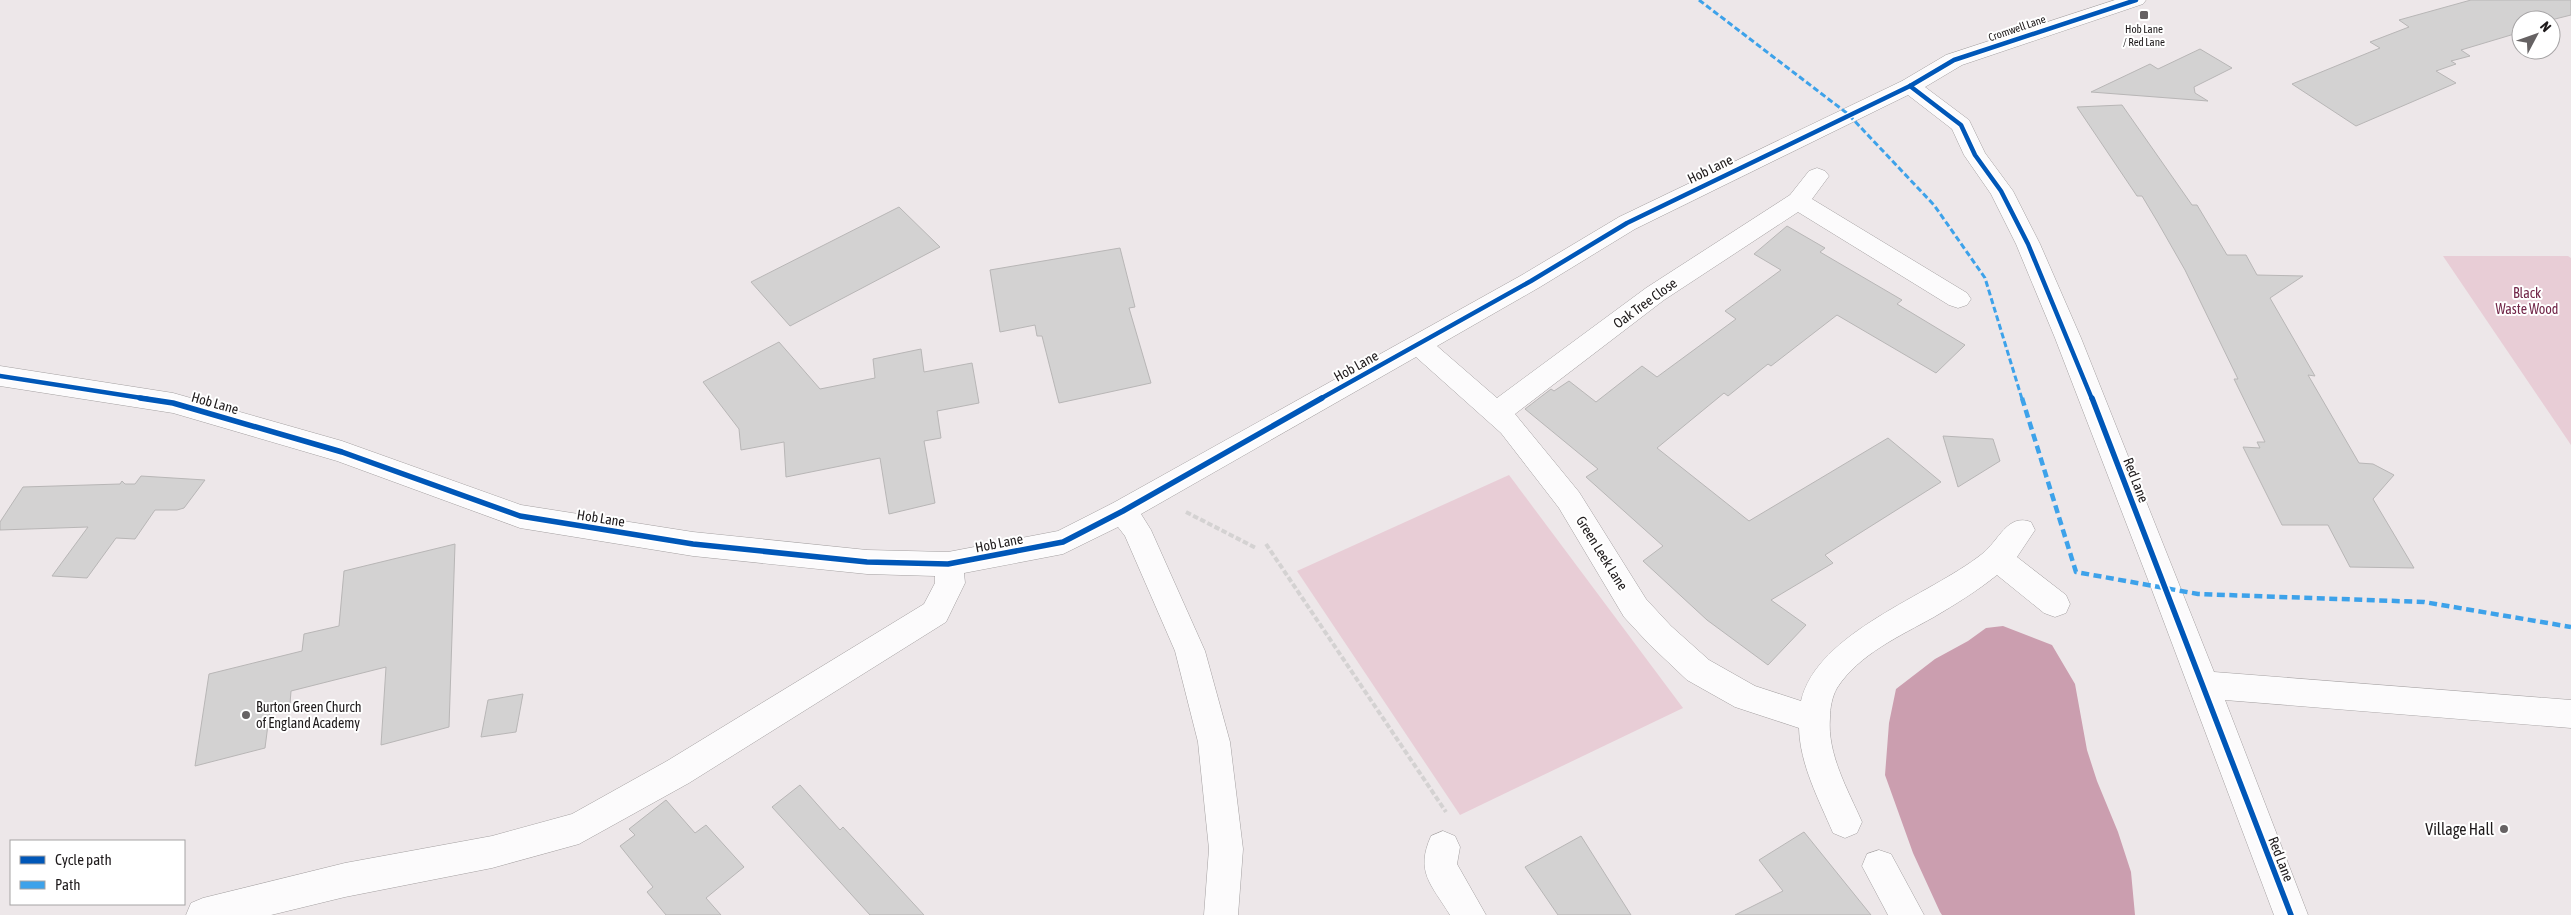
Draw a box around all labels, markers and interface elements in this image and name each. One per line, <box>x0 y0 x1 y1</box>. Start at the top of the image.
marker: Hob Lane / Red Lane <box>2138 9 2150 21</box>
north arrow <box>2511 10 2561 60</box>
street label: Cromwell Lane <box>1987 13 2047 43</box>
text: N <box>2537 18 2555 35</box>
place label: Hob Lane / Red Lane <box>2123 23 2165 48</box>
street label: Hob Lane <box>1685 151 1735 187</box>
street label: Oak Tree Close <box>1610 275 1680 331</box>
park label: Black Waste Wood <box>2496 285 2558 317</box>
street label: Hob Lane <box>1331 347 1381 385</box>
street label: Hob Lane <box>190 389 240 417</box>
street label: Red Lane <box>2120 455 2152 505</box>
street label: Hob Lane <box>576 506 626 530</box>
street label: Green Leek Lane <box>1573 513 1631 593</box>
street label: Hob Lane <box>974 531 1024 555</box>
place label: Burton Green Church of England Academy <box>256 699 361 731</box>
marker: Burton Green Church of England Academy <box>240 709 252 721</box>
place label: Village Hall <box>2425 820 2495 839</box>
marker: Village Hall <box>2498 823 2510 835</box>
street label: Red Lane <box>2265 834 2297 884</box>
legend <box>10 840 185 905</box>
text: Cycle path <box>55 851 112 868</box>
text: Path <box>55 876 81 893</box>

